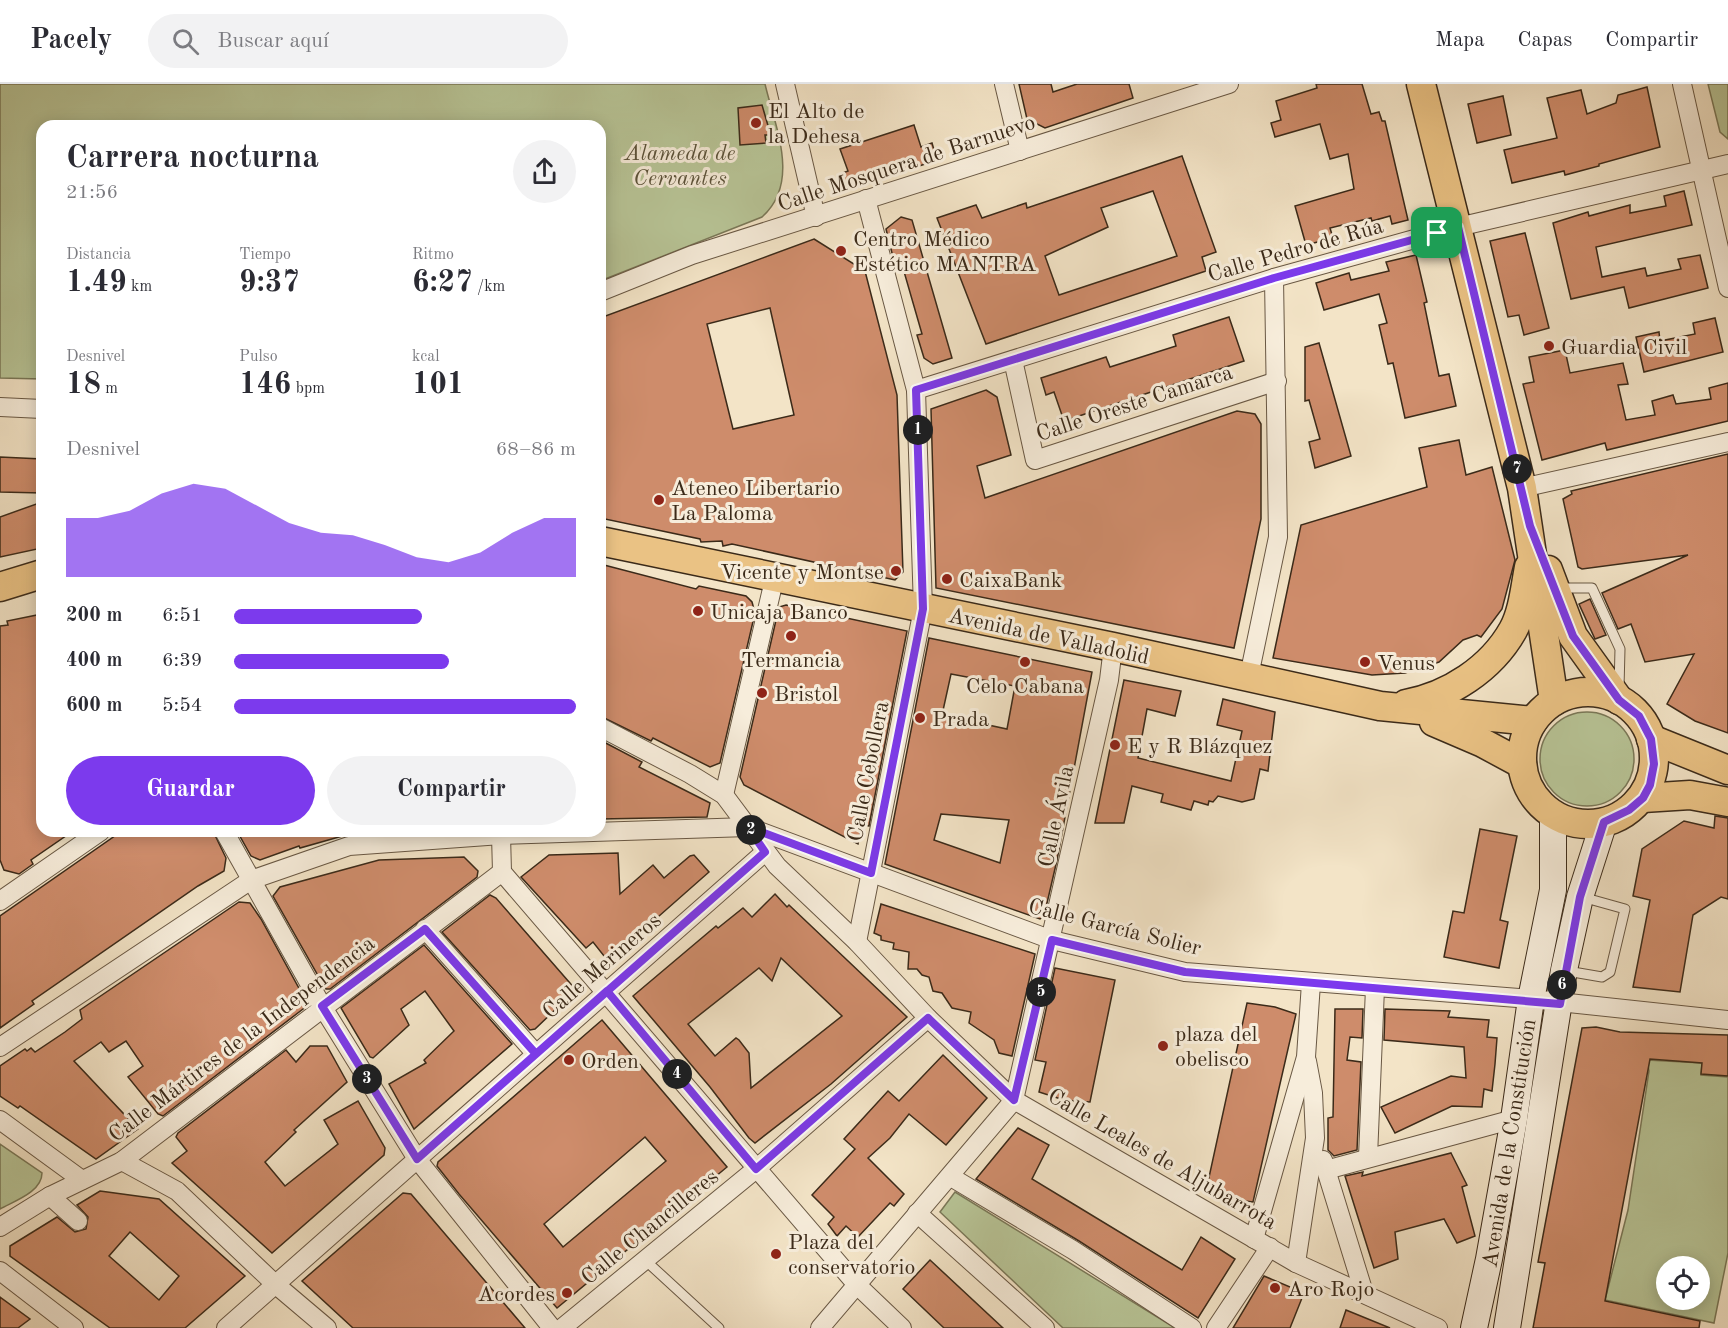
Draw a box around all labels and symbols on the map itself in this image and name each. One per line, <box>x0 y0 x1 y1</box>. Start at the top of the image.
place label: El Alto de la Dehesa <box>768 101 864 148</box>
street label: Calle Mosquera de Barnuevo <box>775 112 1038 216</box>
marker: El Alto de la Dehesa <box>749 116 763 130</box>
park label: Alameda de Cervantes <box>623 143 736 190</box>
pin <box>1411 207 1462 258</box>
street label: Calle Pedro de Rúa <box>1205 215 1386 286</box>
place label: Centro Médico Estético MANTRA <box>853 229 1036 276</box>
marker: Centro Médico Estético MANTRA <box>834 244 848 258</box>
place label: Guardia Civil <box>1561 337 1687 359</box>
marker: Guardia Civil <box>1542 339 1556 353</box>
street label: Calle Oreste Camarca <box>1034 362 1236 446</box>
pin: 1 <box>903 415 933 445</box>
pin: 7 <box>1502 454 1532 484</box>
place label: Ateneo Libertario La Paloma <box>671 478 840 525</box>
marker: Ateneo Libertario La Paloma <box>652 493 666 507</box>
place label: Vicente y Montse <box>720 562 884 584</box>
marker: Vicente y Montse <box>889 564 903 578</box>
place label: CaixaBank <box>959 570 1062 592</box>
marker: CaixaBank <box>940 572 954 586</box>
place label: Unicaja Banco <box>710 602 848 624</box>
marker: Unicaja Banco <box>691 604 705 618</box>
street label: Avenida de Valladolid <box>946 605 1151 669</box>
marker: Termancia <box>784 629 798 643</box>
place label: Termancia <box>741 650 841 672</box>
place label: Venus <box>1377 653 1435 675</box>
marker: Celo Cabana <box>1018 655 1032 669</box>
marker: Venus <box>1358 655 1372 669</box>
place label: Celo Cabana <box>966 676 1084 698</box>
place label: Bristol <box>774 684 838 706</box>
marker: Bristol <box>755 686 769 700</box>
street label: Calle Cebollera <box>845 699 893 844</box>
place label: Prada <box>932 709 989 731</box>
marker: Prada <box>913 711 927 725</box>
place label: E y R Blázquez <box>1127 736 1272 758</box>
marker: E y R Blázquez <box>1108 738 1122 752</box>
street label: Calle Ávila <box>1032 763 1079 869</box>
pin: 2 <box>736 815 766 845</box>
street label: Calle García Solier <box>1026 896 1203 960</box>
street label: Calle Merineros <box>539 909 666 1024</box>
street label: Calle Mártires de la Independencia <box>105 932 379 1147</box>
pin: 6 <box>1547 970 1577 1000</box>
pin: 5 <box>1026 977 1056 1007</box>
street label: Avenida de la Constitución <box>1479 1017 1541 1269</box>
place label: plaza del obelisco <box>1175 1024 1258 1071</box>
marker: plaza del obelisco <box>1156 1039 1170 1053</box>
place label: Orden <box>581 1051 639 1073</box>
marker: Orden <box>562 1053 576 1067</box>
pin: 4 <box>662 1059 692 1089</box>
pin: 3 <box>352 1064 382 1094</box>
street label: Calle Leales de Aljubarrota <box>1044 1085 1280 1234</box>
street label: Calle Chancilleres <box>577 1166 723 1289</box>
place label: Plaza del conservatorio <box>788 1232 915 1279</box>
marker: Plaza del conservatorio <box>769 1247 783 1261</box>
place label: Aro Rojo <box>1287 1279 1375 1301</box>
marker: Aro Rojo <box>1268 1281 1282 1295</box>
place label: Acordes <box>478 1284 555 1306</box>
marker: Acordes <box>560 1286 574 1300</box>

